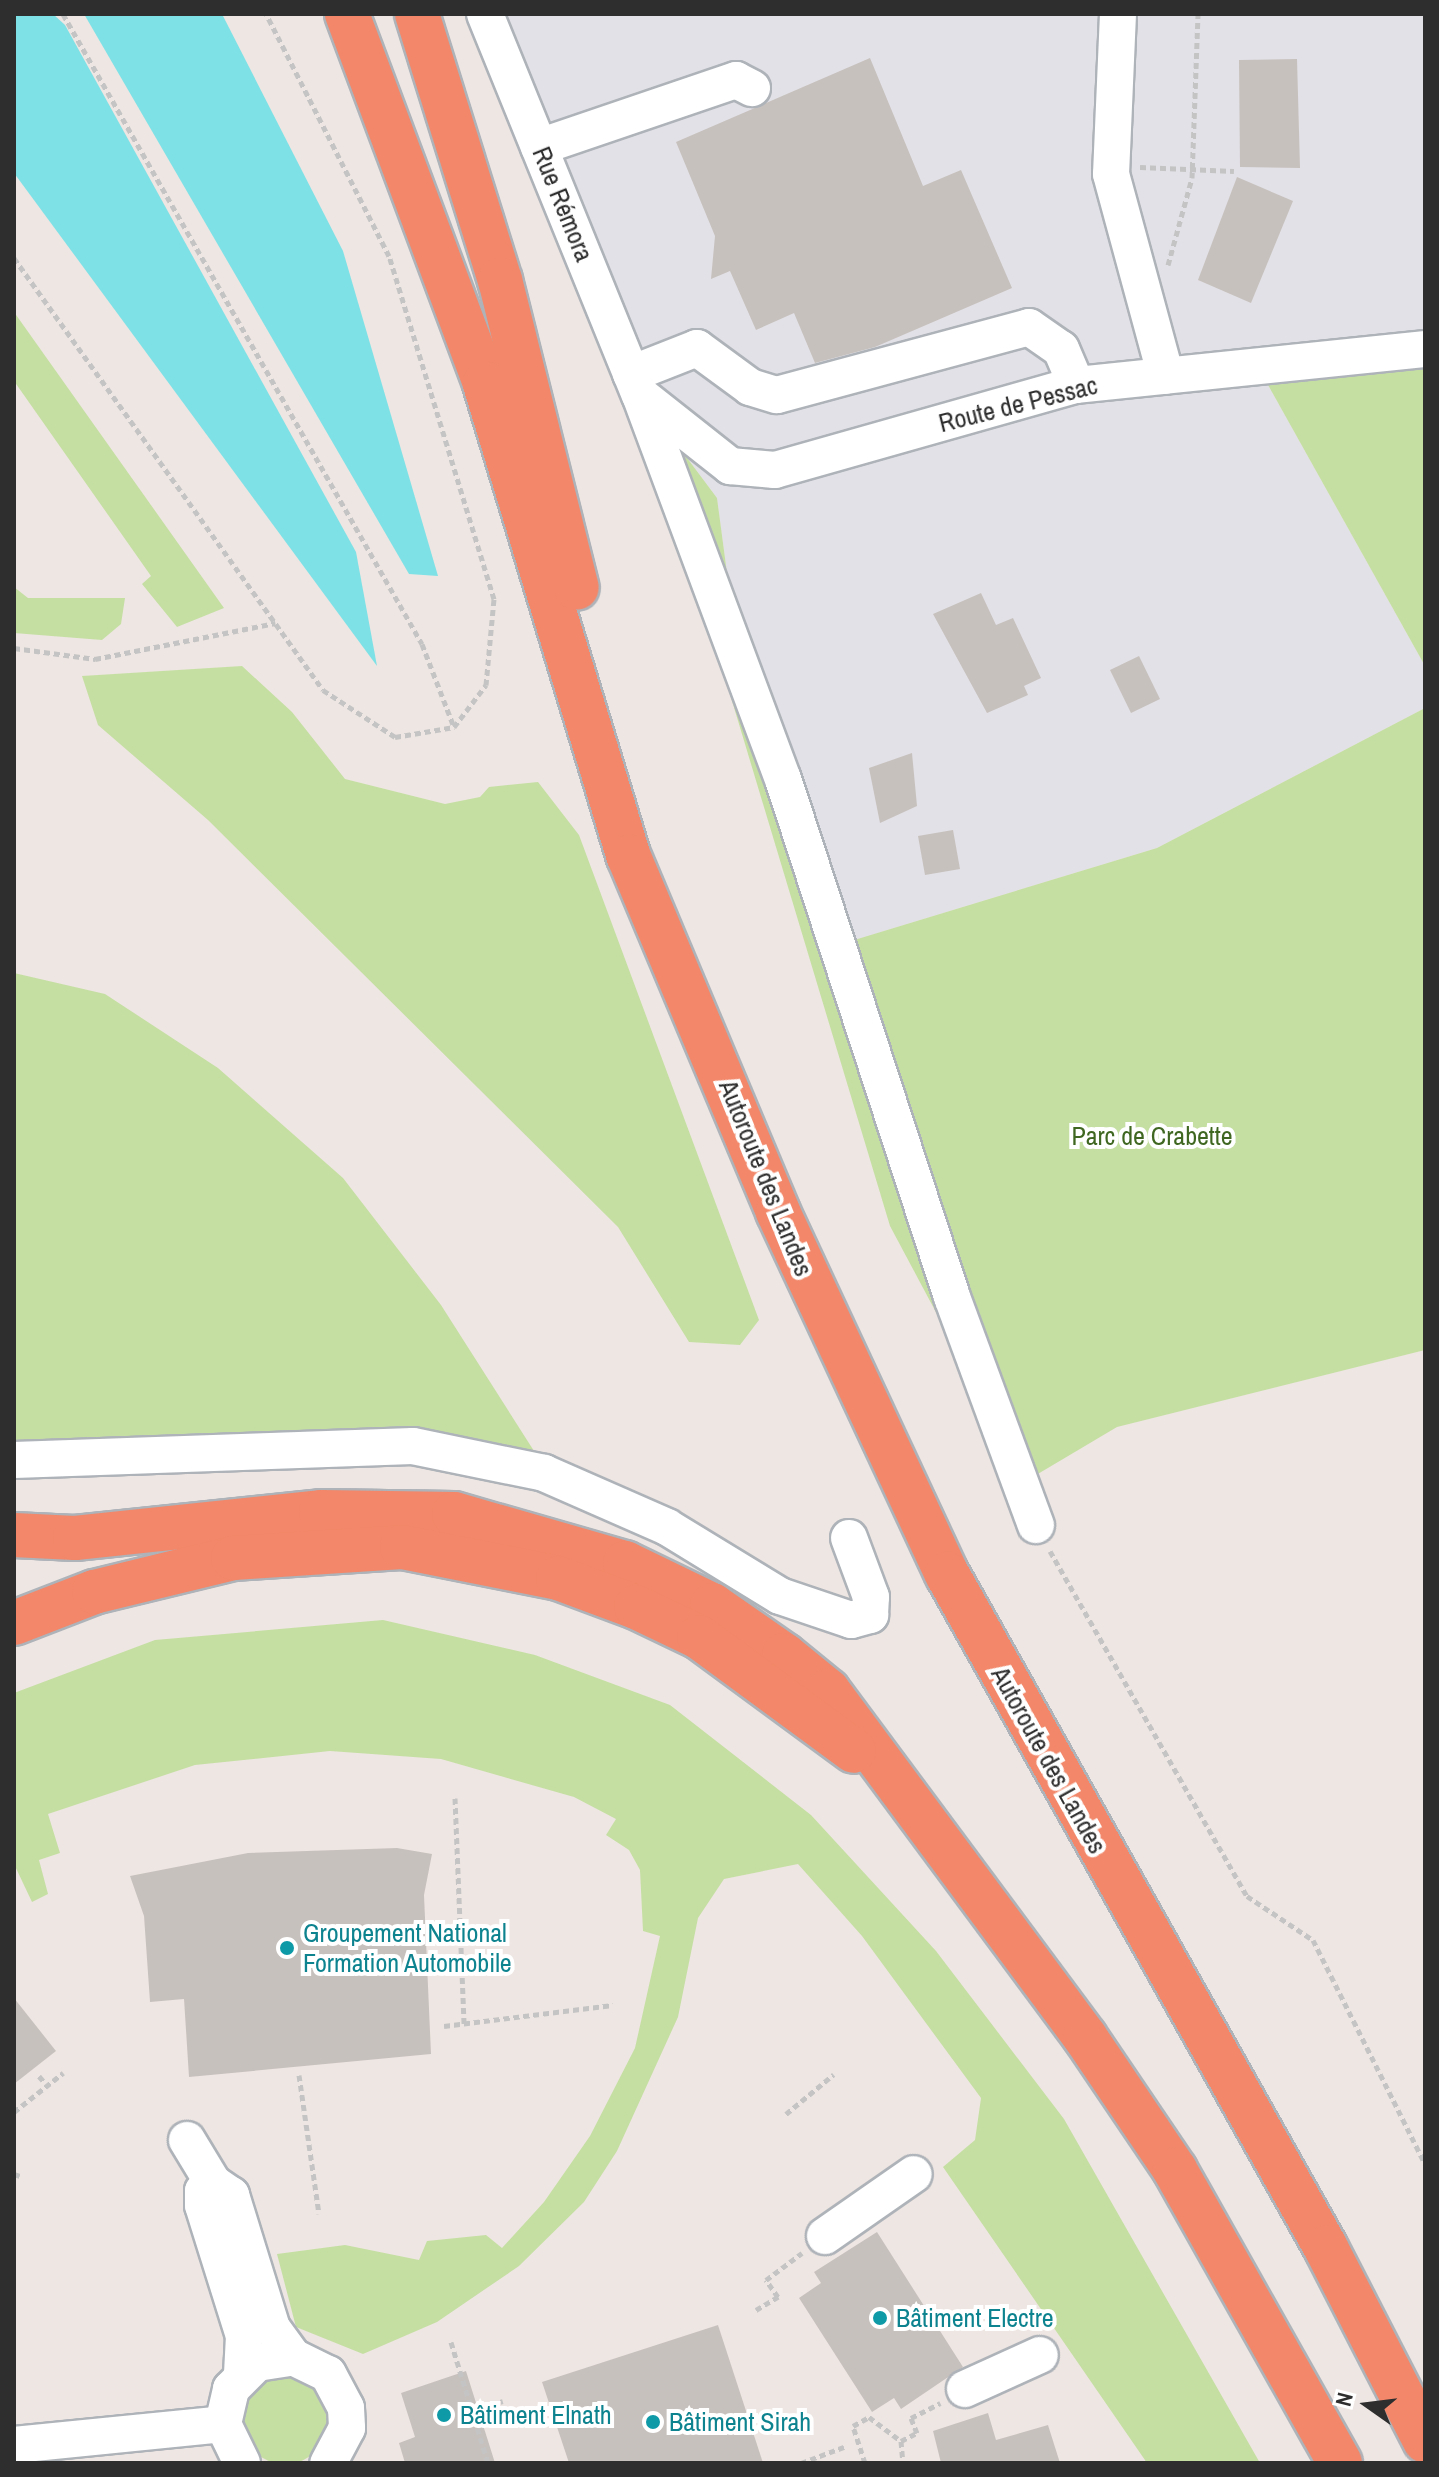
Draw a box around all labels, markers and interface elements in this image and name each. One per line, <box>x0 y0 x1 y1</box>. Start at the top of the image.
street label: Rue Rémora <box>526 142 600 266</box>
street label: Route de Pessac <box>935 369 1101 439</box>
street label: Autoroute des Landes <box>712 1075 820 1281</box>
park label: Parc de Crabette <box>1071 1120 1233 1152</box>
street label: Autoroute des Landes <box>985 1661 1113 1859</box>
place label: Groupement National Formation Automobile <box>303 1917 513 1978</box>
marker: Groupement National Formation Automobile <box>278 1939 296 1957</box>
place label: Bâtiment Electre <box>896 2302 1054 2334</box>
marker: Bâtiment Electre <box>871 2309 889 2327</box>
north arrow <box>1327 2365 1407 2445</box>
text: N <box>1328 2389 1360 2409</box>
place label: Bâtiment Elnath <box>460 2399 612 2431</box>
marker: Bâtiment Elnath <box>435 2406 453 2424</box>
place label: Bâtiment Sirah <box>669 2406 811 2438</box>
marker: Bâtiment Sirah <box>644 2413 662 2431</box>

